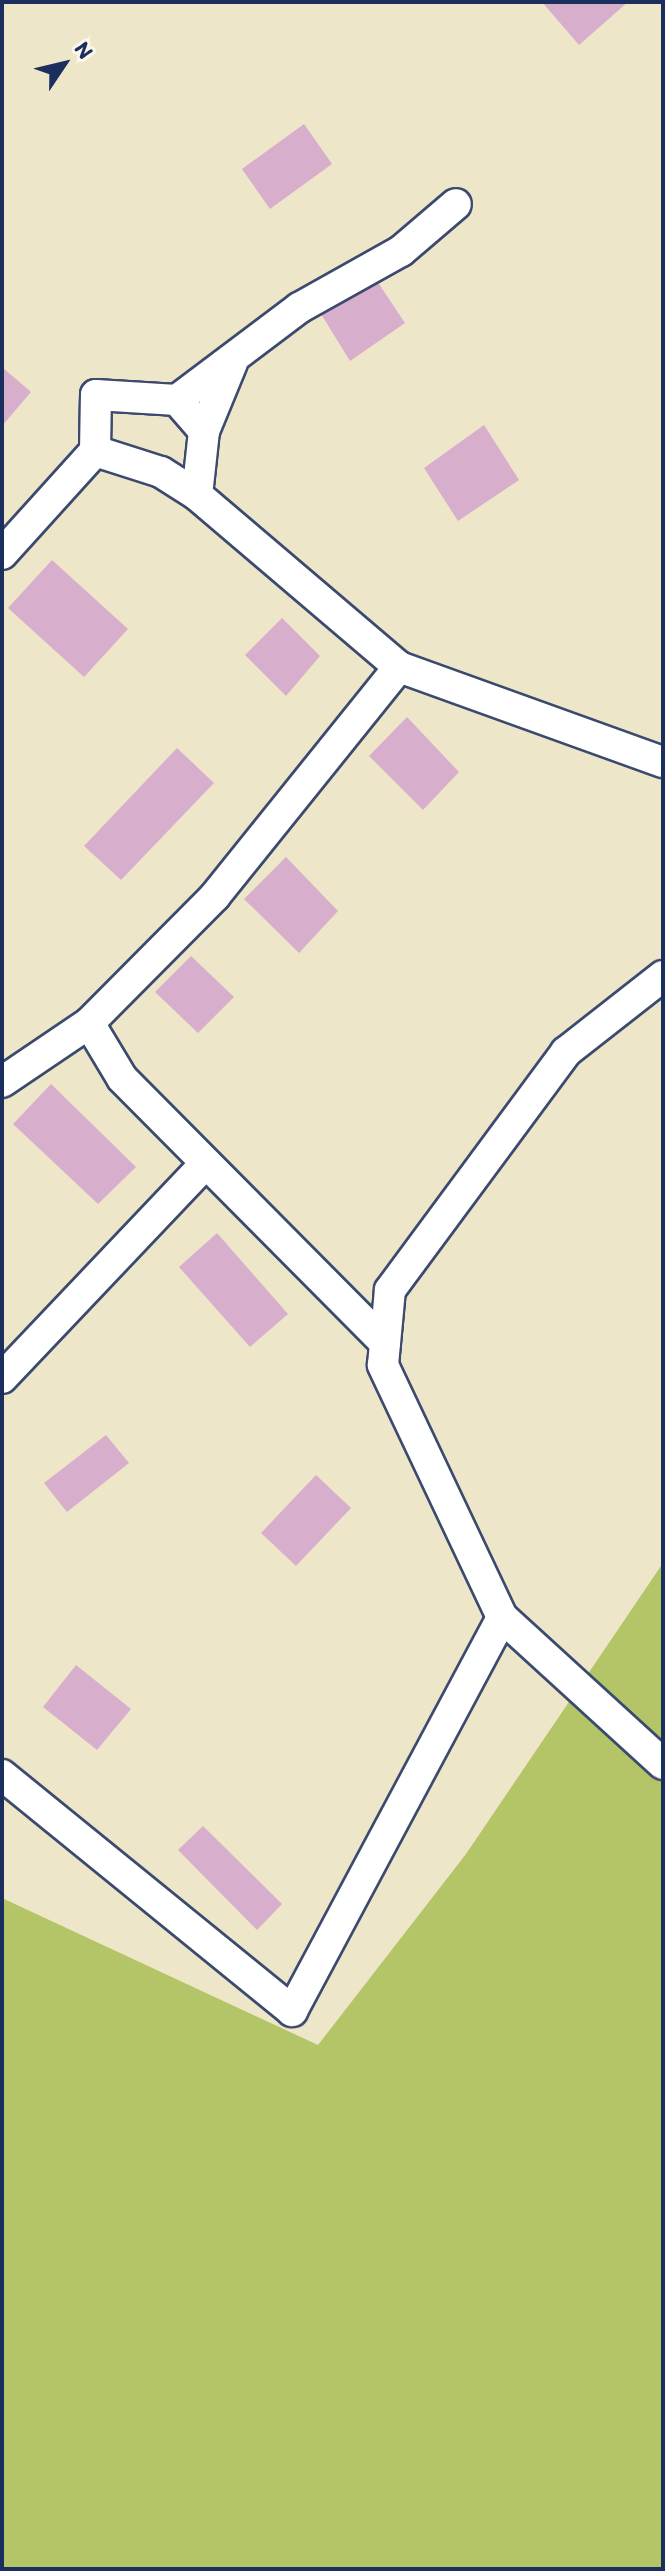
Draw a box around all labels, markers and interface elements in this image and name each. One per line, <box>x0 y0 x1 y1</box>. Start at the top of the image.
north arrow <box>24 24 104 104</box>
text: N <box>69 36 99 64</box>

